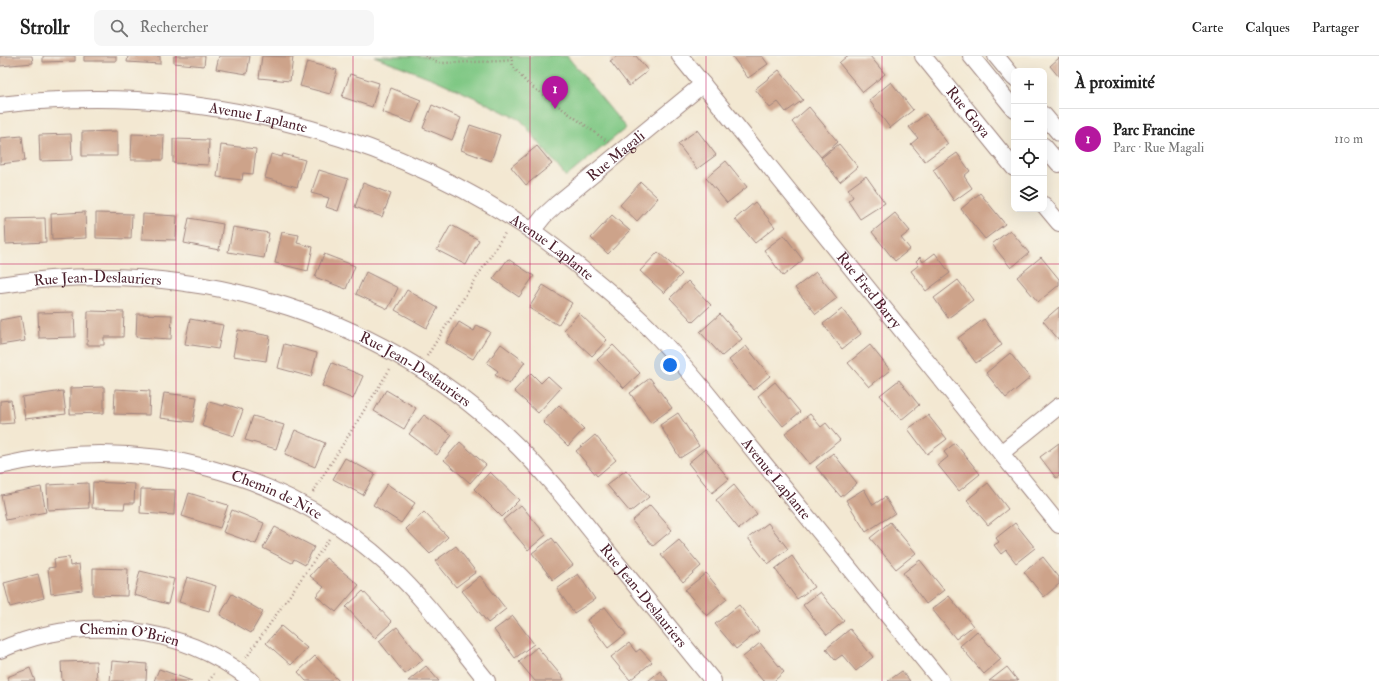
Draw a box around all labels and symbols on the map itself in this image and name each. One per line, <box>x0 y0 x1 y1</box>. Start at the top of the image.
pin: 1 <box>542 76 568 109</box>
street label: Rue Goya <box>942 83 995 142</box>
street label: Avenue Laplante <box>207 98 310 138</box>
street label: Rue Magali <box>583 127 649 186</box>
street label: Avenue Laplante <box>505 210 597 285</box>
street label: Rue Fred Barry <box>832 248 906 333</box>
street label: Rue Jean-Deslauriers <box>33 268 162 291</box>
street label: Rue Jean-Deslauriers <box>356 328 475 411</box>
your location <box>660 355 680 375</box>
street label: Avenue Laplante <box>737 434 815 524</box>
street label: Chemin de Nice <box>229 466 326 524</box>
street label: Rue Jean-Deslauriers <box>595 540 691 652</box>
street label: Chemin O'Brien <box>79 620 182 651</box>

